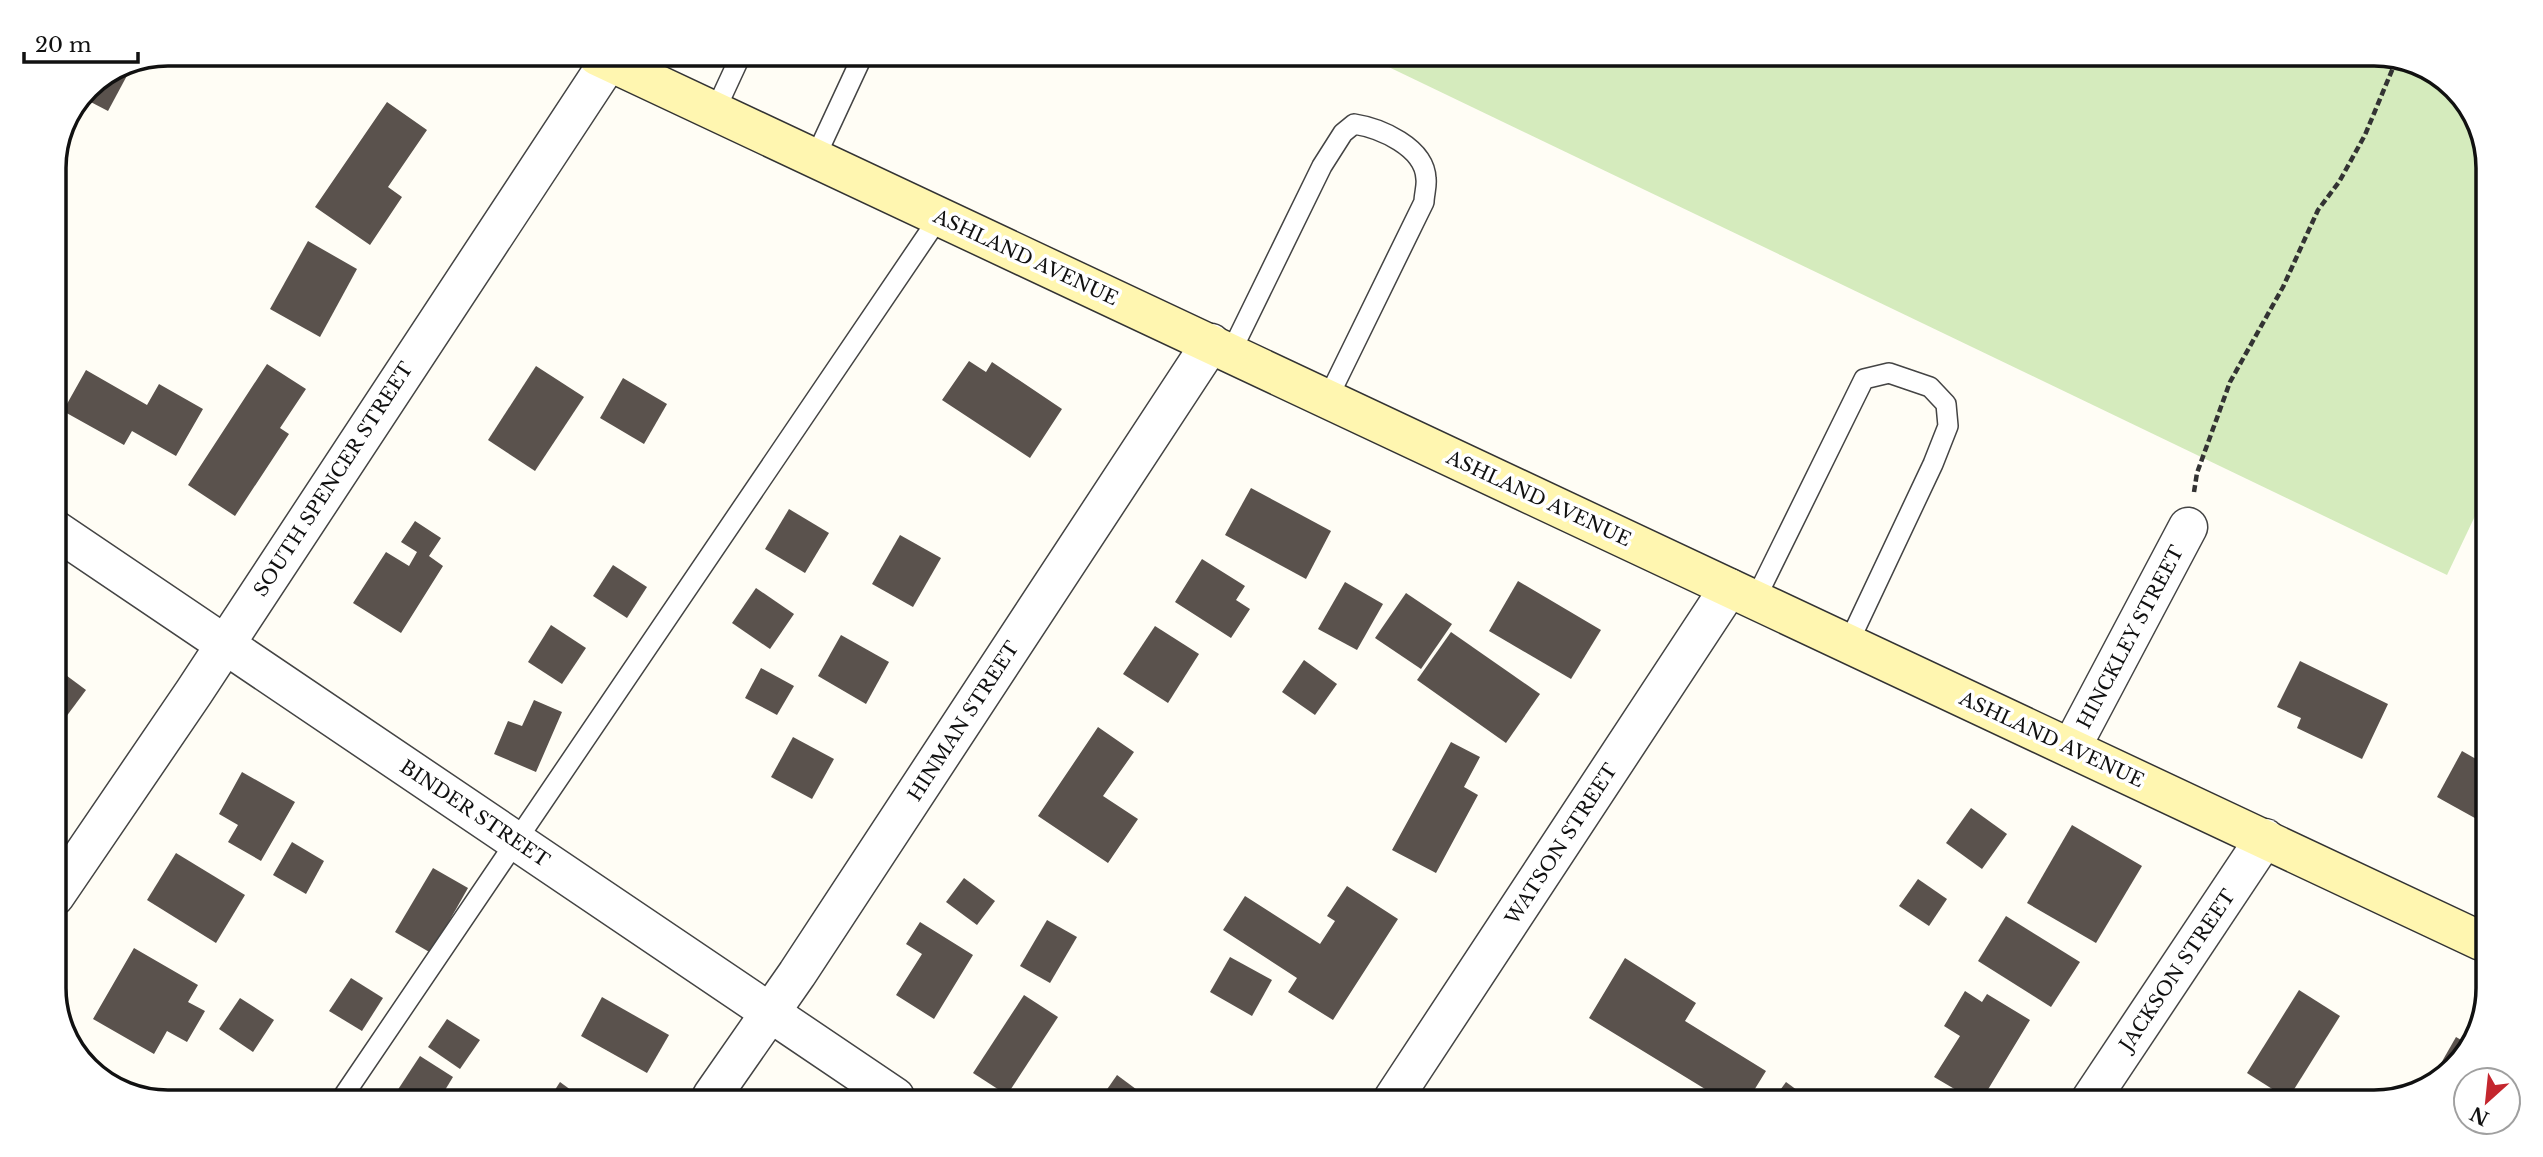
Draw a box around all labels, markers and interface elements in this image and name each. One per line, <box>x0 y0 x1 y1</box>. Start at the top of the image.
scale bar <box>24 21 138 65</box>
text: 20 m <box>35 32 92 58</box>
street label: ASHLAND AVENUE <box>929 204 1122 310</box>
street label: SOUTH SPENCER STREET <box>249 358 418 601</box>
street label: ASHLAND AVENUE <box>1442 445 1635 551</box>
street label: HINCKLEY STREET <box>2072 542 2188 733</box>
street label: HINMAN STREET <box>903 637 1024 805</box>
street label: ASHLAND AVENUE <box>1955 686 2148 792</box>
street label: BINDER STREET <box>396 755 554 872</box>
street label: WATSON STREET <box>1500 759 1622 930</box>
street label: JACKSON STREET <box>2113 885 2240 1058</box>
north arrow <box>2452 1066 2522 1136</box>
text: N <box>2466 1101 2493 1130</box>

